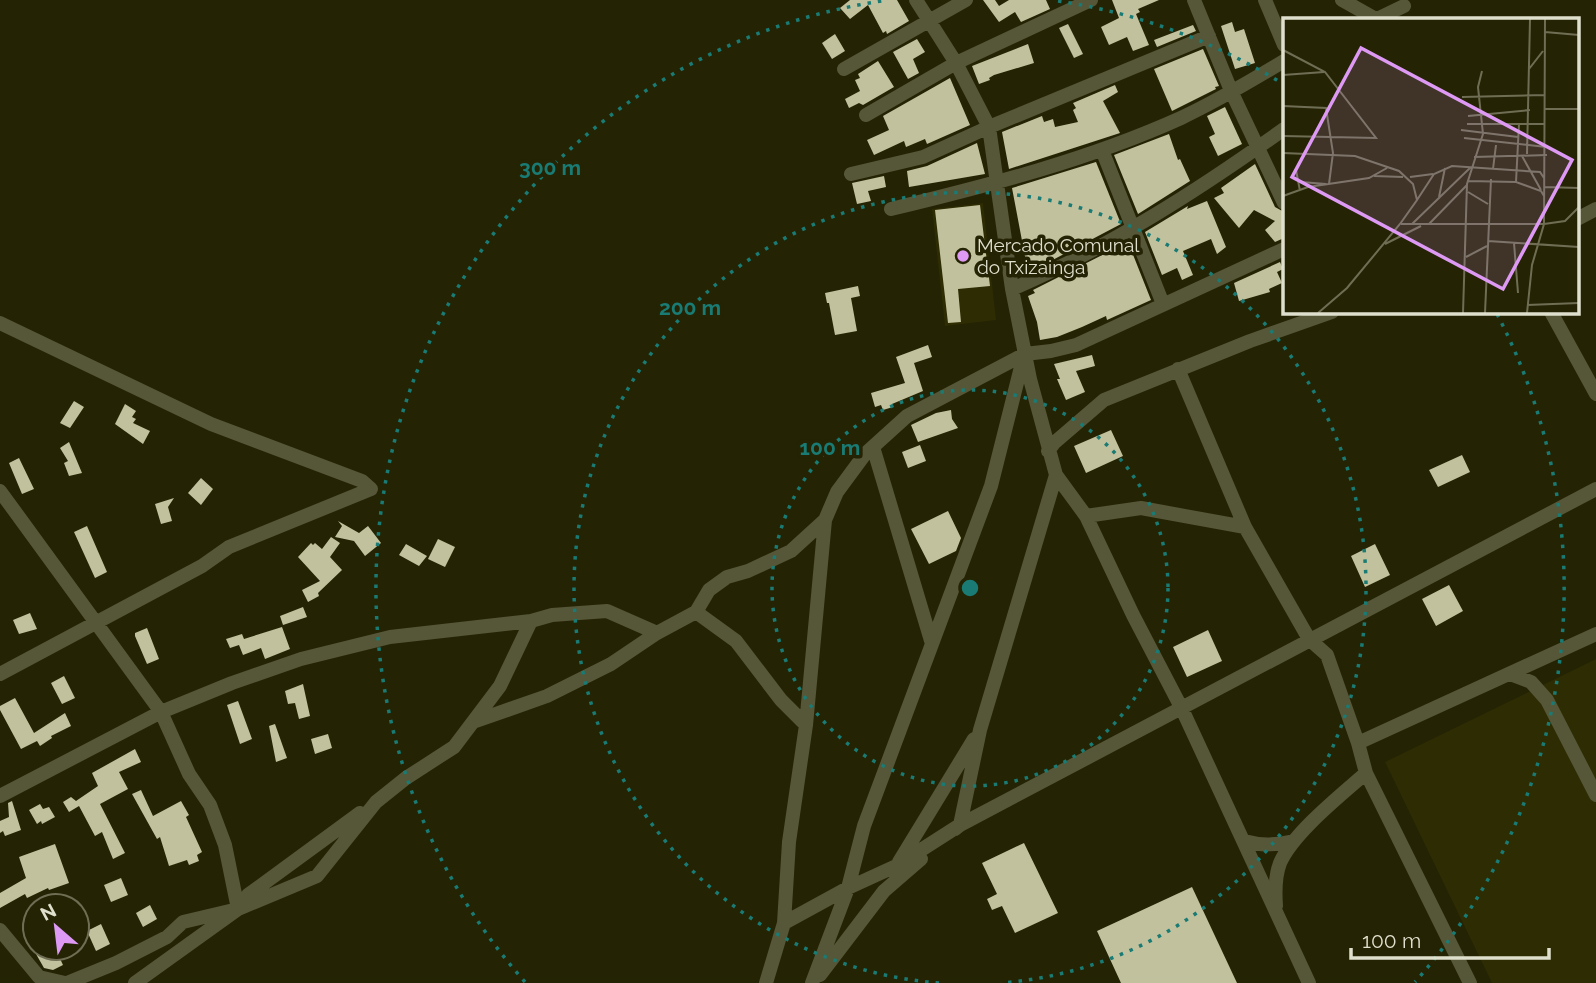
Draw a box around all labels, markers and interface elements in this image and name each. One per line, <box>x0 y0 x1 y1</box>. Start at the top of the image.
inset map <box>1283 18 1578 313</box>
text: 300 m <box>519 155 581 180</box>
place label: Mercado Comunal do Txizainga <box>977 234 1140 278</box>
marker: Mercado Comunal do Txizainga <box>955 248 971 264</box>
text: 200 m <box>659 295 721 320</box>
text: 100 m <box>800 435 860 460</box>
centre of rings <box>958 576 982 600</box>
north arrow <box>21 892 91 962</box>
text: N <box>36 899 60 925</box>
scale bar <box>1351 916 1549 960</box>
text: 100 m <box>1362 928 1421 953</box>

